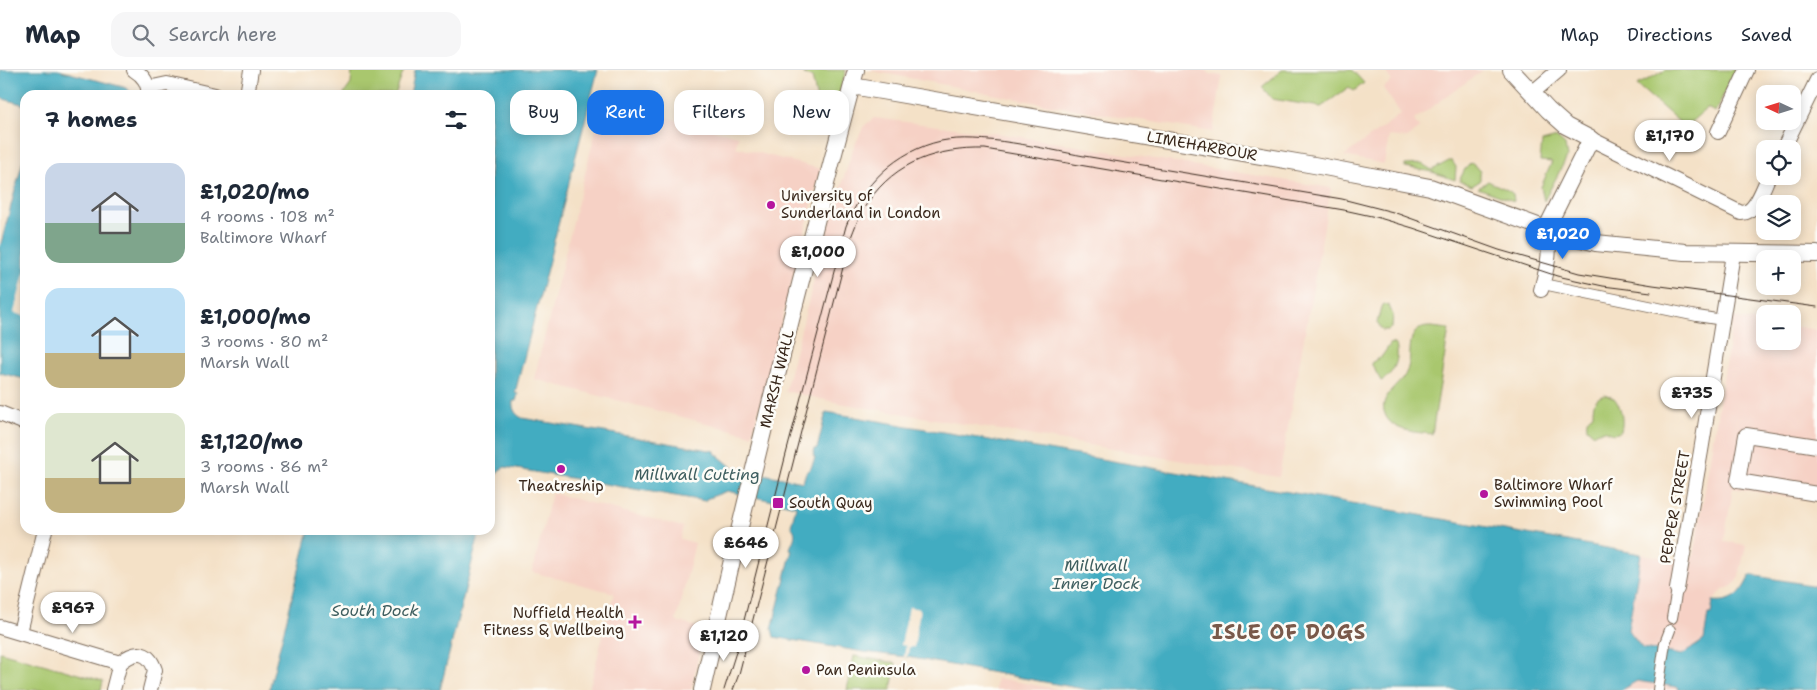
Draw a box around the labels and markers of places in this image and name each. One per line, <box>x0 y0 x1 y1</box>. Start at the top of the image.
pin: £1,170 <box>1629 119 1711 162</box>
place label: University of Sunderland in London <box>781 186 941 223</box>
marker: University of Sunderland in London <box>765 199 777 211</box>
pin: £1,020 <box>1522 218 1604 260</box>
pin: £1,000 <box>777 236 859 278</box>
pin: £735 <box>1662 376 1722 419</box>
marker: Theatreship <box>555 463 567 475</box>
place label: Baltimore Wharf Swimming Pool <box>1494 475 1613 512</box>
place label: Theatreship <box>518 476 604 496</box>
marker: Baltimore Wharf Swimming Pool <box>1478 488 1490 500</box>
place label: South Quay <box>789 493 873 513</box>
marker: South Quay <box>771 496 785 510</box>
pin: £646 <box>716 526 776 569</box>
pin: £967 <box>43 592 103 634</box>
place label: Nuffield Health Fitness & Wellbeing <box>483 603 624 640</box>
marker: Nuffield Health Fitness & Wellbeing <box>628 615 642 629</box>
pin: £1,120 <box>683 620 765 662</box>
place label: Pan Peninsula <box>816 660 917 680</box>
marker: Pan Peninsula <box>800 664 812 676</box>

